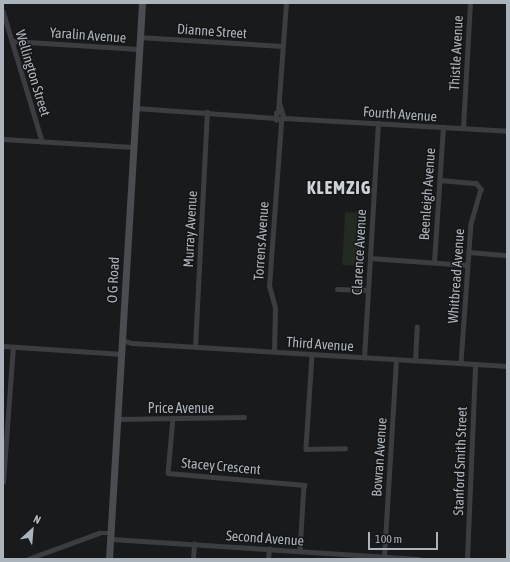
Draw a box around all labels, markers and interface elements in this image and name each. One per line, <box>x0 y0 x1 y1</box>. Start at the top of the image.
street label: Thistle Avenue <box>446 15 466 91</box>
street label: Dianne Street <box>176 20 248 42</box>
street label: Yaralin Avenue <box>49 24 127 46</box>
street label: Wellington Street <box>12 28 54 118</box>
street label: Fourth Avenue <box>362 103 438 125</box>
street label: Beenleigh Avenue <box>415 147 439 241</box>
district label: KLEMZIG <box>307 177 371 199</box>
street label: Murray Avenue <box>180 190 200 268</box>
street label: Torrens Avenue <box>250 201 272 281</box>
street label: Clarence Avenue <box>348 209 370 295</box>
street label: Whitbread Avenue <box>444 228 468 324</box>
street label: O G Road <box>103 257 123 303</box>
street label: Third Avenue <box>286 333 354 355</box>
street label: Price Avenue <box>148 400 214 416</box>
street label: Stanford Smith Street <box>450 406 470 516</box>
street label: Bowran Avenue <box>368 417 390 497</box>
street label: Stacey Crescent <box>181 454 261 478</box>
north arrow <box>12 510 52 550</box>
text: N <box>32 512 43 526</box>
scale bar <box>370 524 440 550</box>
street label: Second Avenue <box>225 527 305 549</box>
text: 100 m <box>375 532 402 546</box>

